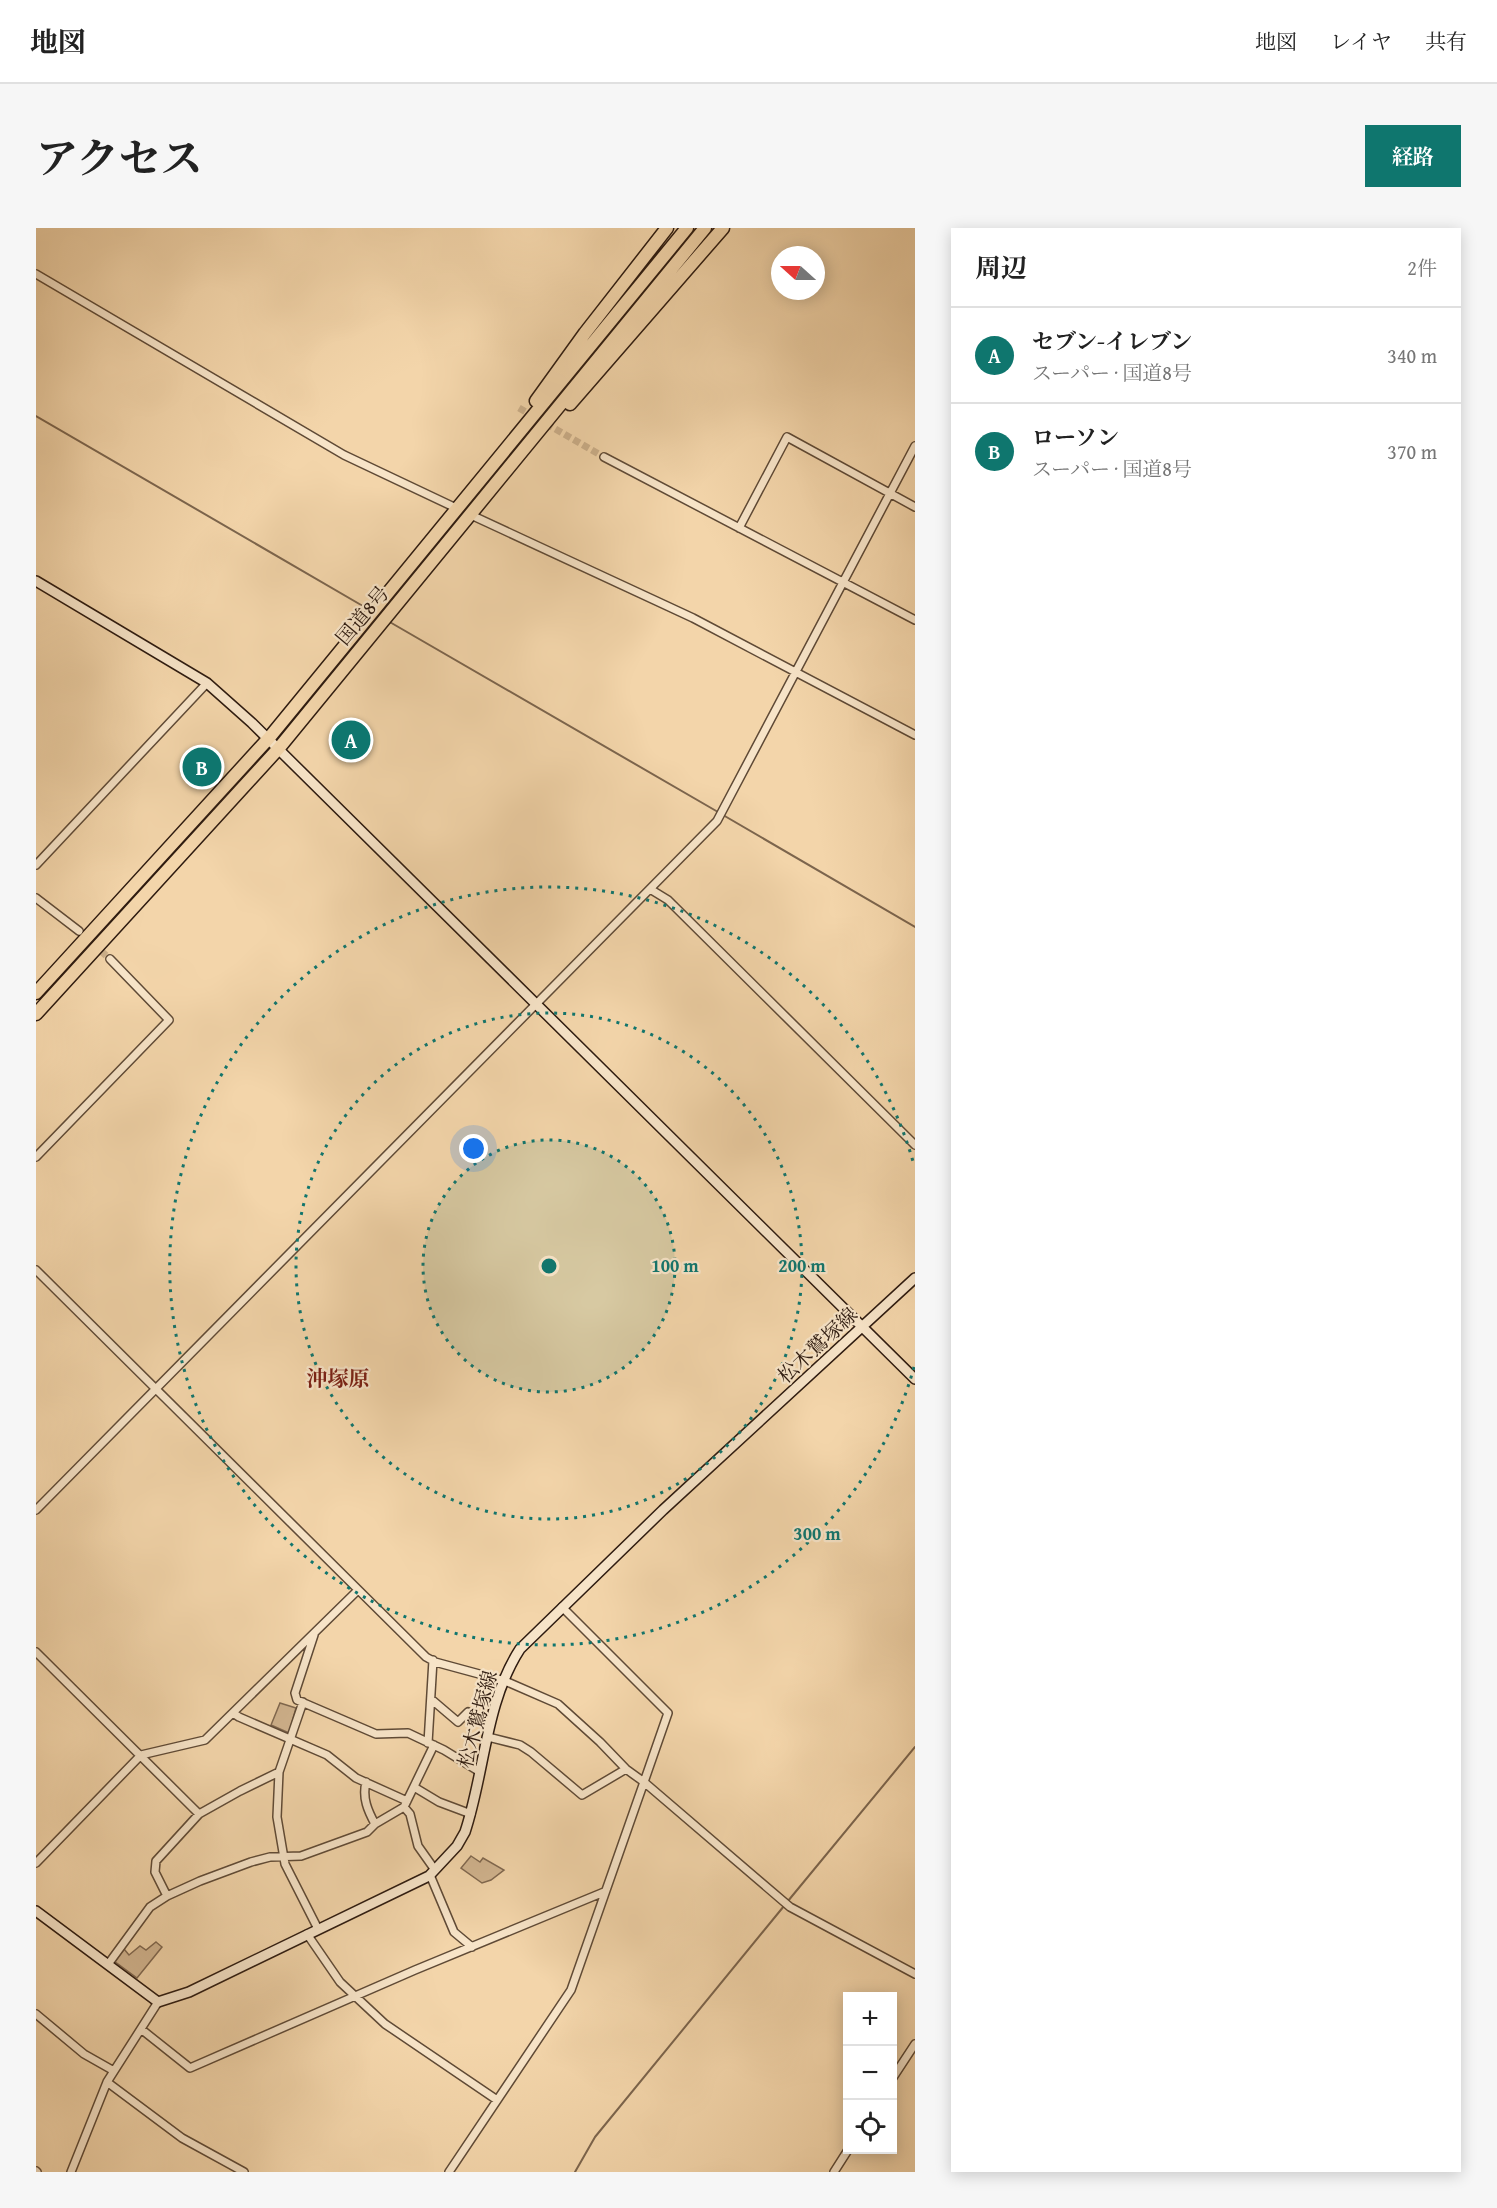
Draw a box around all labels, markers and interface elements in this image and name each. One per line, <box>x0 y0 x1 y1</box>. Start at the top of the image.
text: 地図 <box>30 21 86 62</box>
text: 地図 <box>1255 26 1297 57</box>
text: レイヤ <box>1330 26 1392 57</box>
text: 共有 <box>1425 26 1467 57</box>
button: 経路 <box>1365 125 1461 187</box>
text: アクセス <box>36 127 203 188</box>
north arrow <box>771 246 825 300</box>
text: 周辺 <box>975 248 1027 287</box>
text: 2件 <box>1407 253 1437 282</box>
text: セブン-イレブン <box>1032 325 1192 357</box>
text: A <box>988 341 1001 370</box>
text: 340 m <box>1387 341 1437 370</box>
text: スーパー · 国道8号 <box>1032 358 1192 387</box>
text: ローソン <box>1032 421 1119 453</box>
text: B <box>988 437 1001 466</box>
text: 370 m <box>1387 437 1437 466</box>
text: スーパー · 国道8号 <box>1032 454 1192 483</box>
street label: 国道8号 <box>329 579 395 651</box>
pin: A <box>332 718 370 762</box>
pin: B <box>182 744 222 790</box>
your location <box>459 1134 488 1163</box>
text: 100 m <box>651 1252 699 1279</box>
text: 200 m <box>778 1252 826 1279</box>
centre of rings <box>539 1256 559 1276</box>
street label: 松木鷲塚線 <box>771 1300 863 1390</box>
district label: 沖塚原 <box>307 1363 370 1394</box>
text: 300 m <box>793 1520 841 1547</box>
street label: 松木鷲塚線 <box>450 1667 504 1771</box>
map controls <box>843 1992 897 2154</box>
button: + <box>843 1992 897 2046</box>
button: − <box>843 2046 897 2100</box>
button: locate <box>843 2100 897 2154</box>

